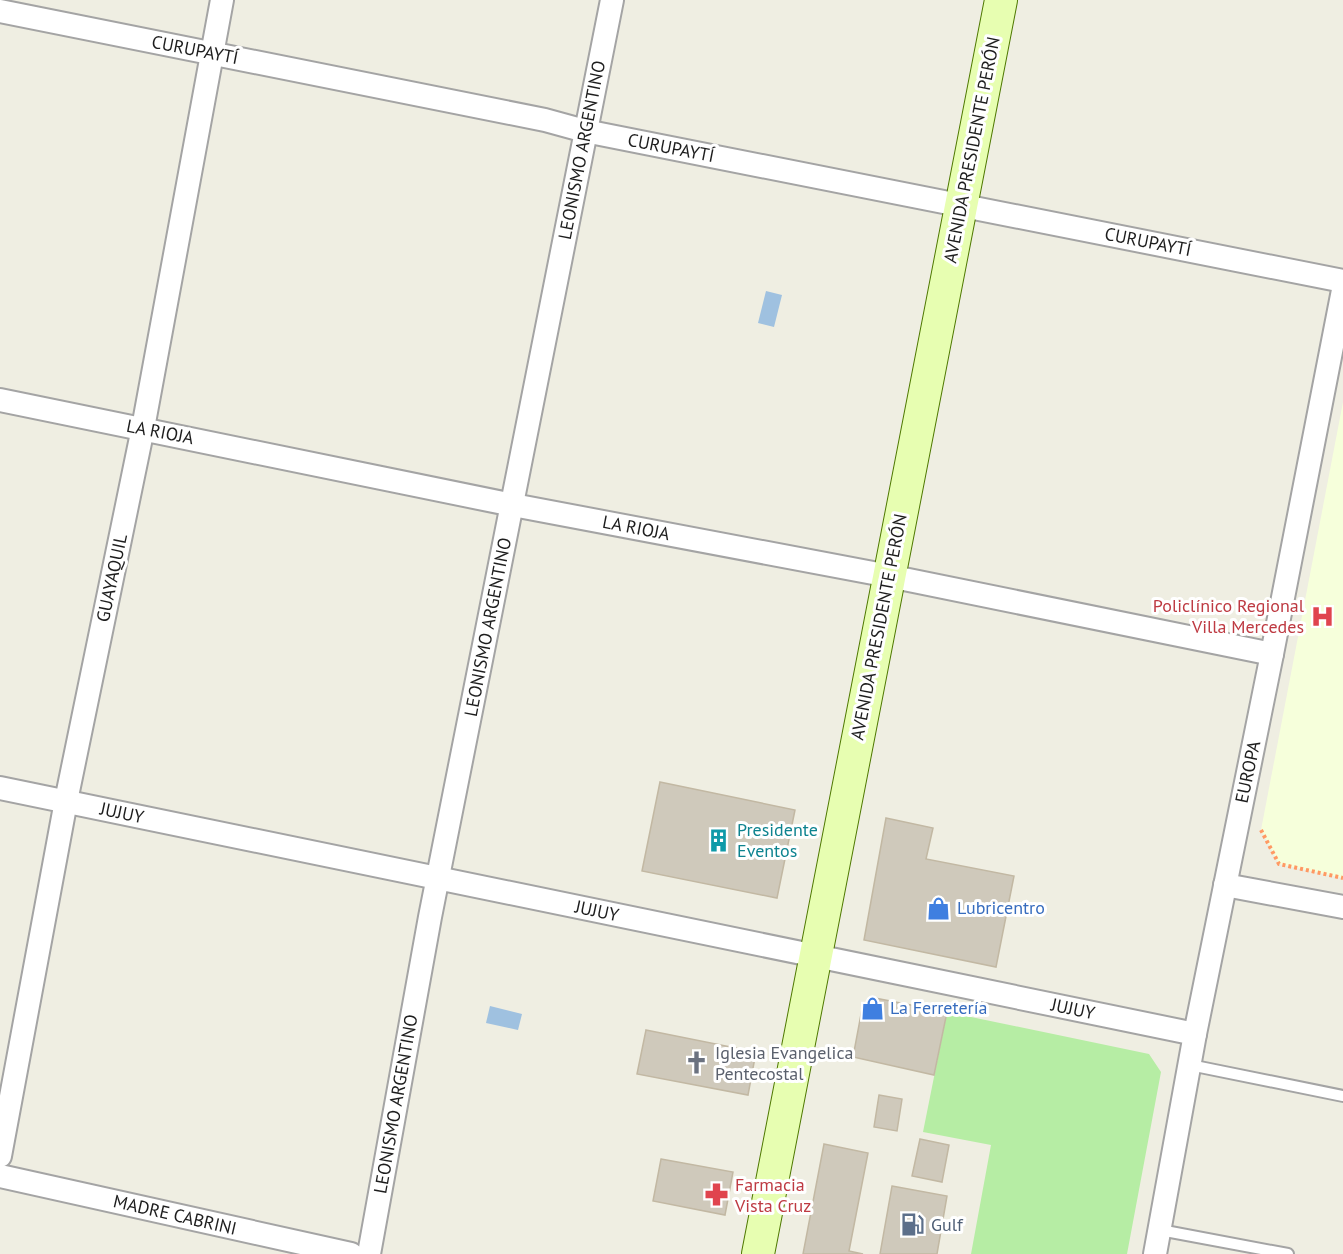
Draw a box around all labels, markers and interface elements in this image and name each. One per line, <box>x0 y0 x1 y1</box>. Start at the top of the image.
street label: CURUPAYTÍ <box>150 30 241 69</box>
street label: AVENIDA PRESIDENTE PERÓN <box>938 35 1005 265</box>
street label: LEONISMO ARGENTINO <box>553 58 610 241</box>
street label: CURUPAYTÍ <box>626 128 717 167</box>
street label: CURUPAYTÍ <box>1103 222 1194 261</box>
street label: LA RIOJA <box>125 414 196 449</box>
street label: LA RIOJA <box>601 510 672 545</box>
street label: AVENIDA PRESIDENTE PERÓN <box>845 512 912 742</box>
street label: GUAYAQUIL <box>91 532 132 624</box>
street label: LEONISMO ARGENTINO <box>459 535 516 718</box>
place label: Policlínico Regional Villa Mercedes <box>1153 594 1305 638</box>
hospital icon: Policlínico Regional Villa Mercedes <box>1309 603 1335 629</box>
street label: EUROPA <box>1230 738 1265 805</box>
street label: JUJUY <box>97 796 146 828</box>
place label: Presidente Eventos <box>737 818 818 862</box>
building icon: Presidente Eventos <box>706 827 732 853</box>
street label: JUJUY <box>572 894 621 926</box>
shop icon: Lubricentro <box>926 895 952 921</box>
place label: Lubricentro <box>957 896 1045 919</box>
street label: JUJUY <box>1048 992 1097 1024</box>
shop icon: La Ferretería <box>859 995 885 1021</box>
place label: La Ferretería <box>890 996 987 1019</box>
street label: LEONISMO ARGENTINO <box>368 1012 423 1195</box>
place label: Iglesia Evangelica Pentecostal <box>715 1041 853 1085</box>
church icon: Iglesia Evangelica Pentecostal <box>684 1050 710 1076</box>
place label: Farmacia Vista Cruz <box>734 1173 811 1217</box>
pharmacy icon: Farmacia Vista Cruz <box>704 1182 730 1208</box>
street label: MADRE CABRINI <box>111 1189 239 1240</box>
fuel station icon: Gulf <box>900 1212 926 1238</box>
place label: Gulf <box>931 1213 964 1236</box>

